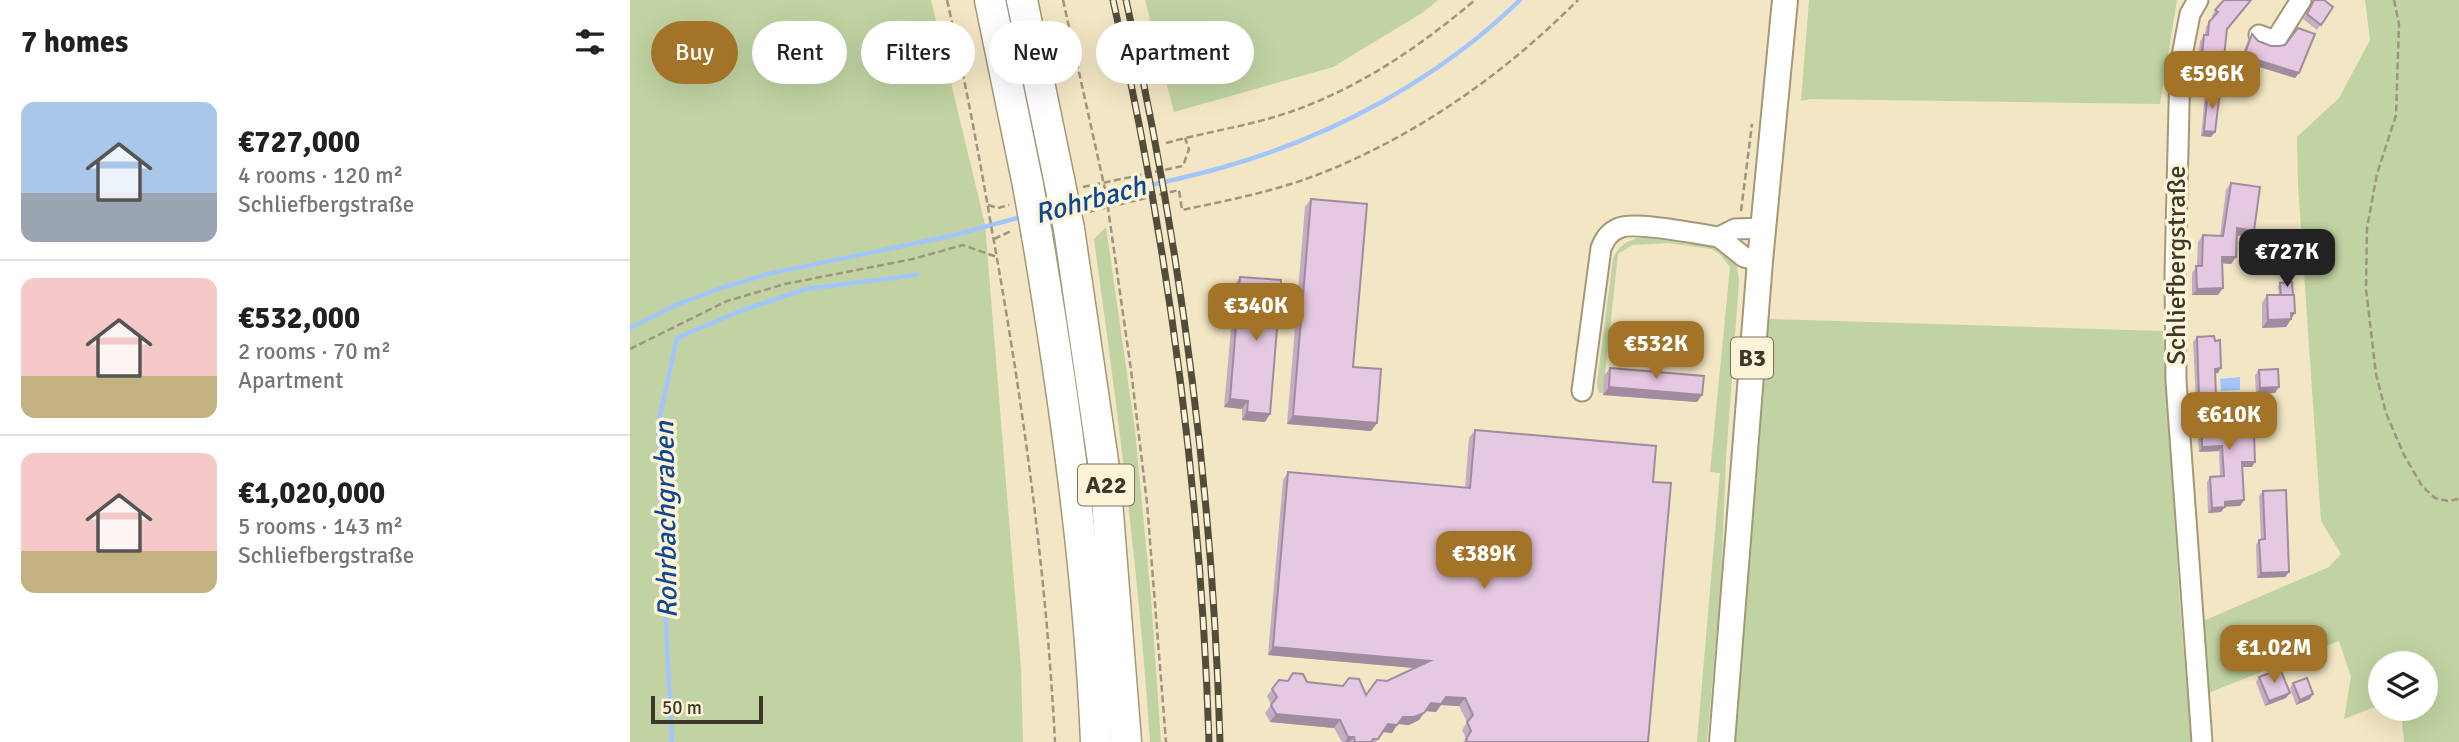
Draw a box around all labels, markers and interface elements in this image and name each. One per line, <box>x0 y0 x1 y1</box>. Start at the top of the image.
chip: Buy <box>651 21 738 84</box>
chip: Rent <box>752 21 847 84</box>
chip: Filters <box>861 21 975 84</box>
chip: New <box>989 21 1082 84</box>
chip: Apartment <box>1096 21 1254 84</box>
icon: filters <box>571 23 609 61</box>
text: 7 homes <box>21 24 128 61</box>
pin: €596K <box>2163 52 2261 111</box>
text: €596K <box>2180 59 2244 88</box>
text: €727,000 <box>238 124 360 161</box>
icon: home <box>77 130 161 214</box>
text: 4 rooms · 120 m² <box>238 161 403 190</box>
street label: Schliefbergstraße <box>2161 165 2193 365</box>
water label: Rohrbach <box>1031 169 1150 231</box>
text: Schliefbergstraße <box>238 190 414 219</box>
pin: €727K <box>2238 230 2336 289</box>
text: €727K <box>2255 237 2319 266</box>
pin: €340K <box>1207 284 1305 343</box>
text: €340K <box>1224 291 1288 320</box>
text: €532,000 <box>238 300 360 337</box>
icon: home <box>77 306 161 390</box>
pin: €532K <box>1607 322 1705 381</box>
text: €532K <box>1624 329 1688 358</box>
text: 2 rooms · 70 m² <box>238 337 391 366</box>
road number: B3 <box>1731 338 1773 379</box>
text: Apartment <box>238 366 343 395</box>
pin: €610K <box>2180 392 2278 452</box>
text: €610K <box>2197 400 2261 429</box>
water label: Rohrbachgraben <box>647 420 685 619</box>
road number: A22 <box>1078 464 1134 506</box>
text: €1,020,000 <box>238 475 385 512</box>
icon: home <box>77 481 161 565</box>
text: 5 rooms · 143 m² <box>238 512 403 541</box>
pin: €389K <box>1435 532 1533 591</box>
text: €389K <box>1452 539 1516 568</box>
text: Schliefbergstraße <box>238 541 414 570</box>
pin: €1.02M <box>2217 626 2331 685</box>
text: €1.02M <box>2236 633 2312 662</box>
map controls <box>2368 651 2438 721</box>
button: layers <box>2368 651 2438 721</box>
scale bar <box>651 693 763 725</box>
text: 50 m <box>662 696 702 720</box>

